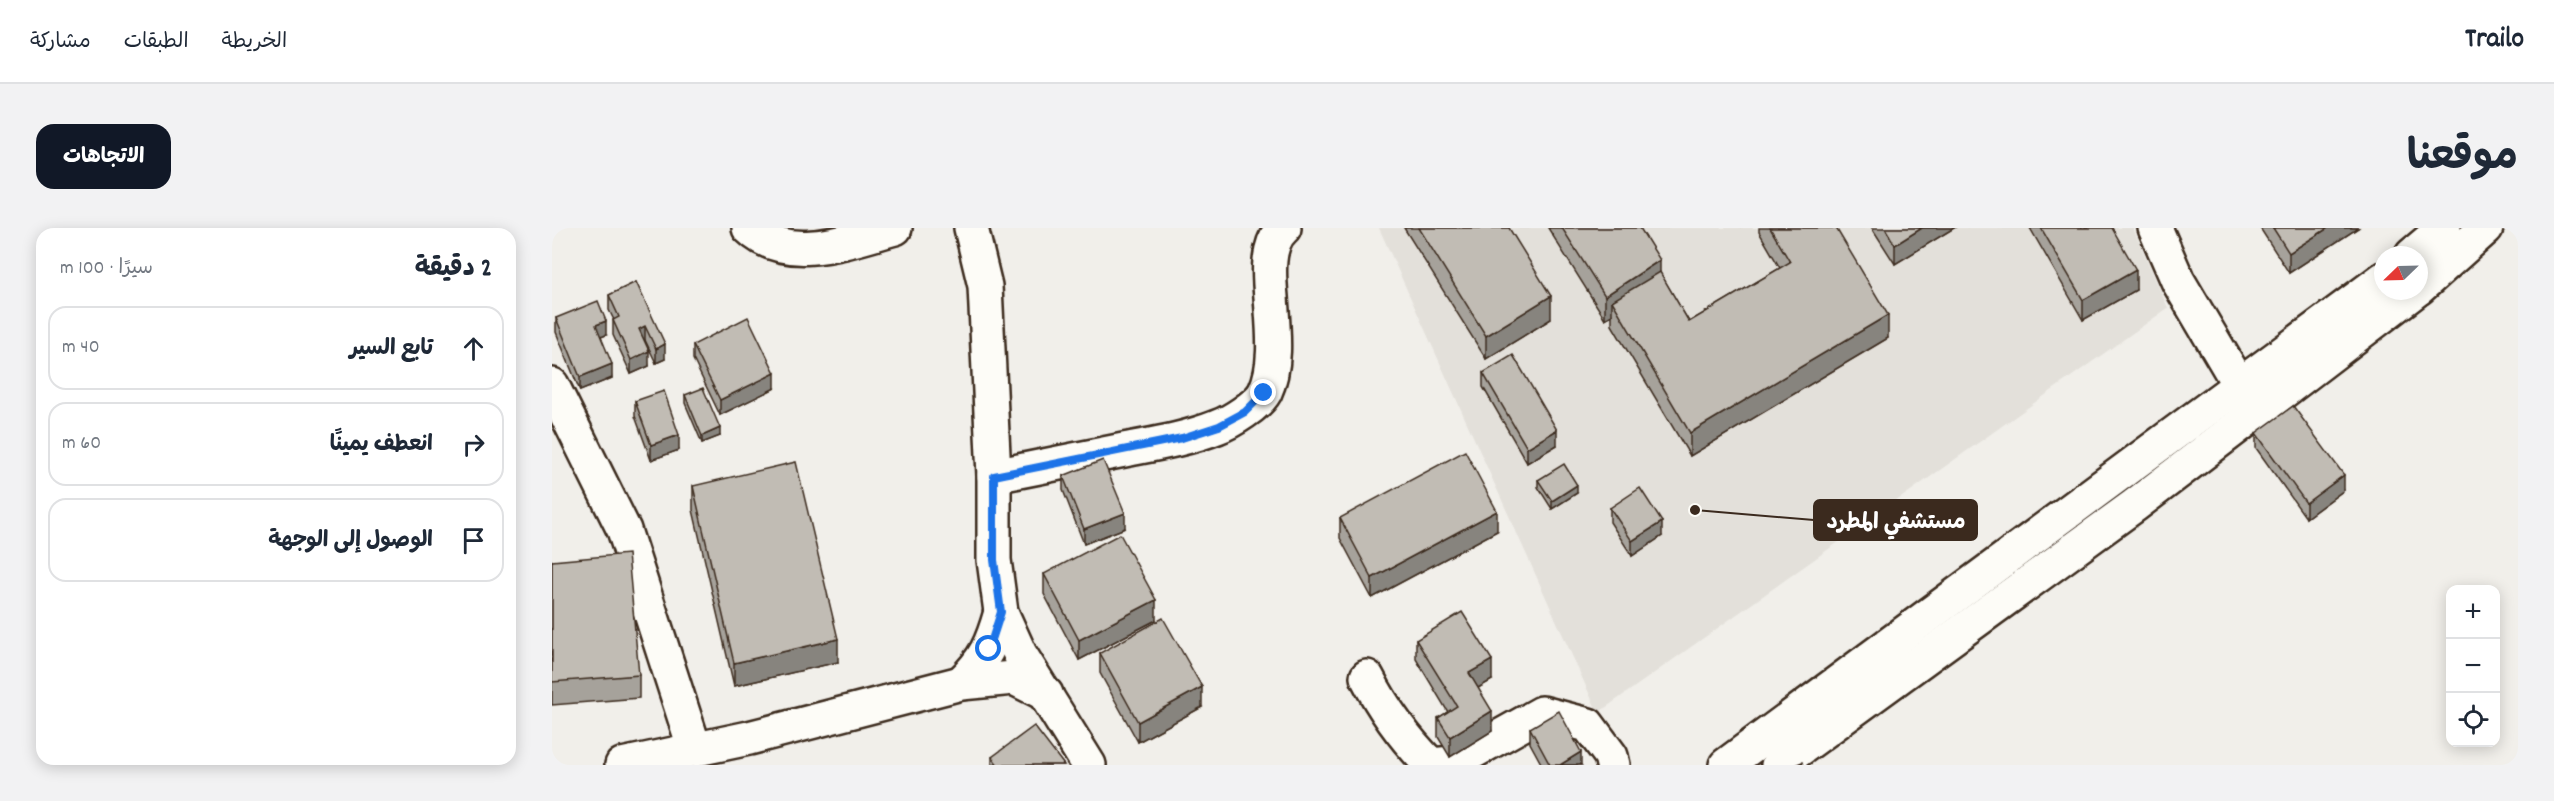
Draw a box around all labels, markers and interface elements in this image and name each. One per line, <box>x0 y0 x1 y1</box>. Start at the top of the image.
text: Trailo <box>2465 21 2524 61</box>
text: مشاركة <box>30 28 91 58</box>
text: الطبقات <box>124 28 189 58</box>
text: الخريطة <box>222 28 287 58</box>
button: الاتجاهات <box>36 124 171 189</box>
text: موقعنا <box>2407 130 2518 190</box>
north arrow <box>2374 246 2428 300</box>
text: 2 دقيقة <box>415 251 492 288</box>
text: سيرًا · 100 m <box>60 255 153 283</box>
icon: ahead <box>457 332 490 365</box>
text: 40 m <box>62 334 100 362</box>
text: تابع السير <box>350 334 433 365</box>
route end <box>1250 379 1276 405</box>
icon: right <box>457 428 490 461</box>
text: 60 m <box>62 430 101 458</box>
text: انعطف يمينًا <box>330 430 433 461</box>
callout: مستشفي المطرد <box>1814 500 1977 540</box>
text: مستشفي المطرد <box>1826 508 1966 540</box>
icon: arrive <box>457 524 490 557</box>
text: الوصول إلى الوجهة <box>268 526 433 557</box>
map controls <box>2446 585 2500 747</box>
button: + <box>2446 585 2500 639</box>
route start <box>975 635 1001 661</box>
button: − <box>2446 639 2500 693</box>
button: locate <box>2446 693 2500 747</box>

